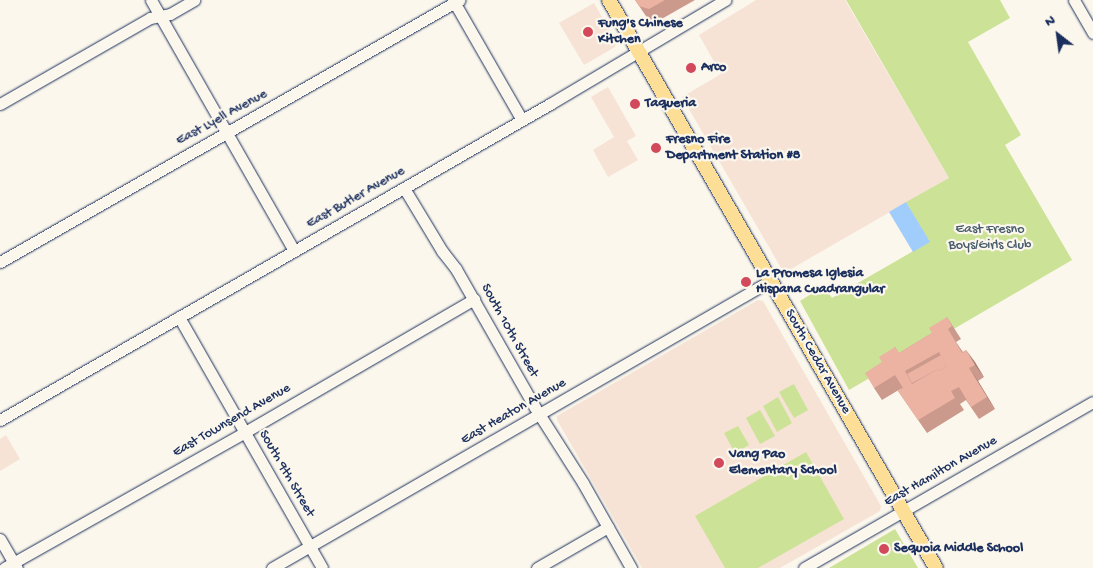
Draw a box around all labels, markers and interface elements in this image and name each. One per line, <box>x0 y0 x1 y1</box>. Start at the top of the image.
north arrow <box>1033 10 1083 60</box>
text: N <box>1042 12 1058 31</box>
place label: Fung's Chinese Kitchen <box>598 16 683 48</box>
marker: Fung's Chinese Kitchen <box>582 26 594 38</box>
place label: Arco <box>701 60 726 76</box>
marker: Arco <box>685 62 697 74</box>
street label: East Lyell Avenue <box>174 86 270 150</box>
place label: Taqueria <box>645 96 696 112</box>
marker: Taqueria <box>629 98 641 110</box>
place label: Fresno Fire Department Station #8 <box>666 132 801 164</box>
marker: Fresno Fire Department Station #8 <box>650 142 662 154</box>
street label: East Butler Avenue <box>304 163 408 233</box>
park label: East Fresno Boys/Girls Club <box>949 222 1031 254</box>
place label: La Promesa Iglesia Hispana Cuadrangular <box>756 266 884 298</box>
marker: La Promesa Iglesia Hispana Cuadrangular <box>740 276 752 288</box>
street label: South 10th Street <box>476 281 542 381</box>
street label: South Cedar Avenue <box>780 307 854 417</box>
street label: East Heaton Avenue <box>458 375 570 449</box>
street label: East Townsend Avenue <box>170 380 294 462</box>
street label: South 9th Street <box>254 427 318 521</box>
street label: East Hamilton Avenue <box>882 433 1000 511</box>
place label: Vang Pao Elementary School <box>729 447 837 480</box>
marker: Vang Pao Elementary School <box>713 457 725 469</box>
place label: Sequoia Middle School <box>894 541 1023 557</box>
marker: Sequoia Middle School <box>878 543 890 555</box>

